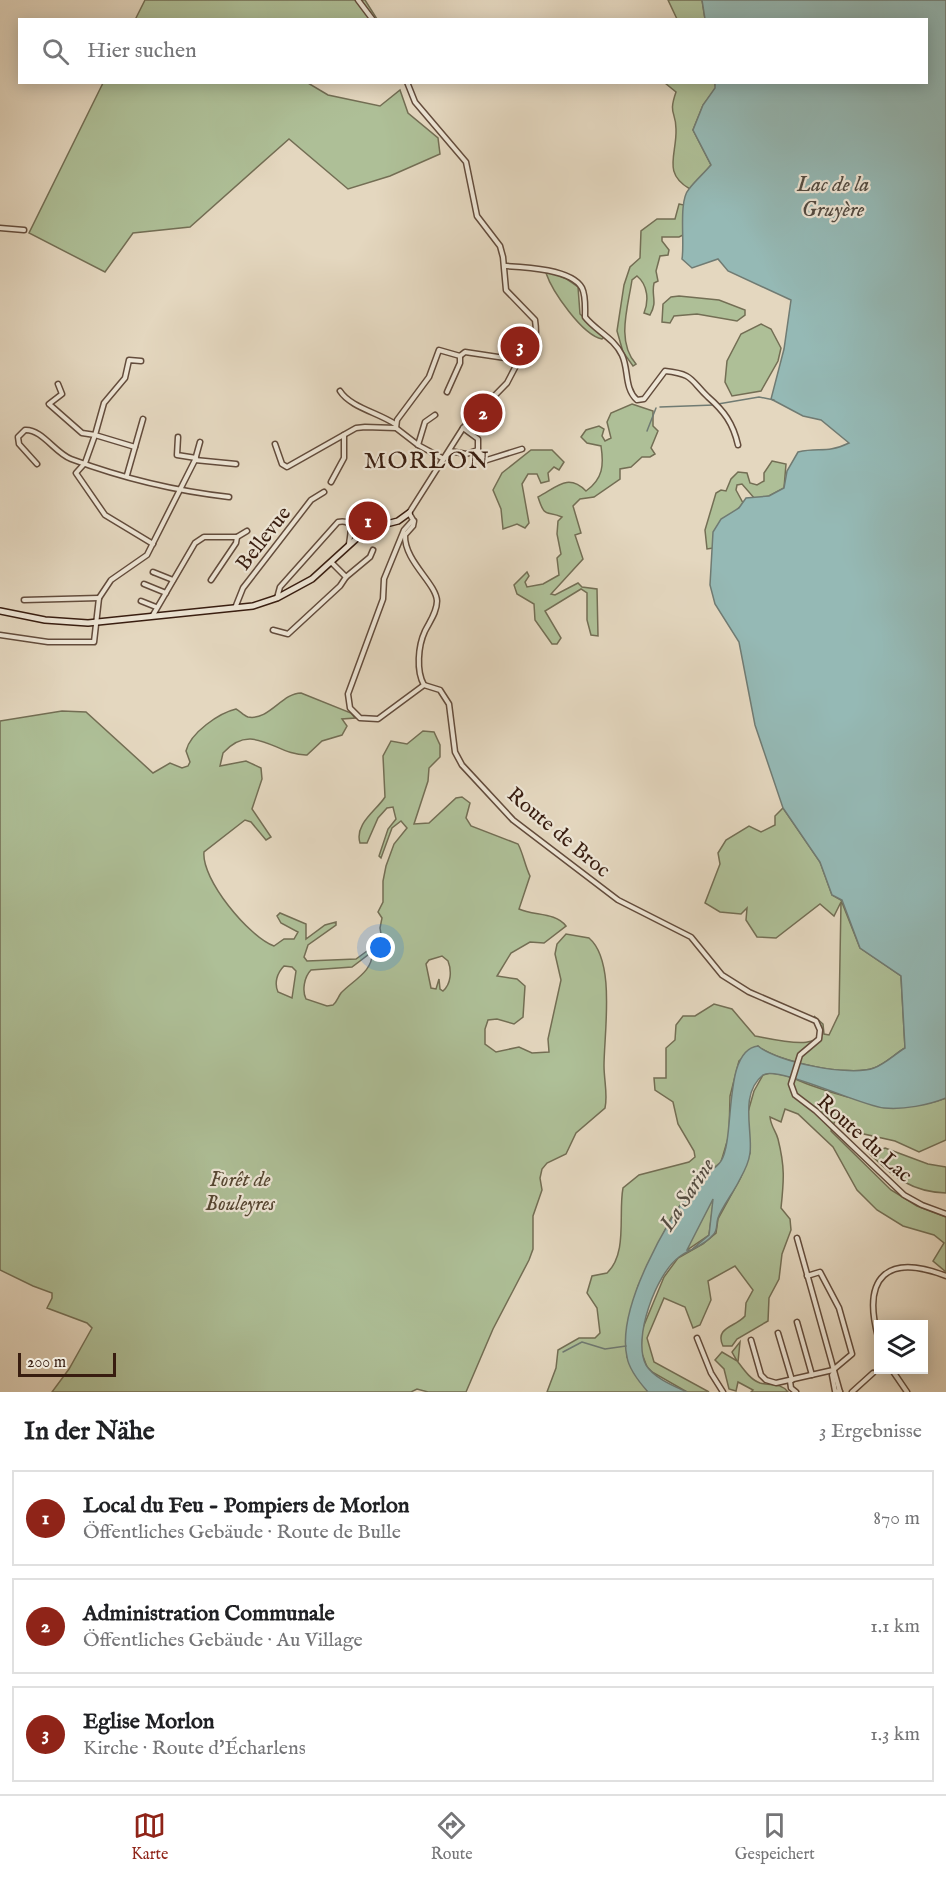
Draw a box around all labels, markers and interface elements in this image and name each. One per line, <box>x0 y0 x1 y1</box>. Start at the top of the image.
search box <box>18 18 928 84</box>
icon: search <box>39 35 72 68</box>
text: Hier suchen <box>87 37 197 65</box>
water label: Lac de la Gruyère <box>796 171 870 224</box>
pin: 3 <box>500 324 540 368</box>
pin: 2 <box>464 390 502 436</box>
district label: MORLON <box>364 446 490 477</box>
pin: 1 <box>348 498 388 544</box>
street label: Bellevue <box>231 501 298 577</box>
street label: Route de Broc <box>501 782 615 884</box>
your location <box>366 933 395 962</box>
street label: Route du Lac <box>811 1089 917 1189</box>
water label: La Sarine <box>653 1153 722 1238</box>
park label: Forêt de Bouleyres <box>205 1167 276 1218</box>
map controls <box>874 1320 928 1374</box>
button: layers <box>874 1320 928 1374</box>
scale bar <box>18 1350 116 1378</box>
text: 200 m <box>27 1353 66 1373</box>
text: In der Nähe <box>24 1415 155 1448</box>
text: 3 Ergebnisse <box>819 1419 922 1444</box>
text: Local du Feu - Pompiers de Morlon <box>83 1492 409 1520</box>
text: 1 <box>42 1506 49 1531</box>
text: 870 m <box>873 1506 920 1531</box>
text: Öffentliches Gebäude · Route de Bulle <box>83 1520 401 1545</box>
text: Administration Communale <box>83 1600 335 1628</box>
text: 2 <box>41 1614 50 1639</box>
text: 1.1 km <box>870 1614 920 1639</box>
text: Öffentliches Gebäude · Au Village <box>83 1628 363 1653</box>
text: Eglise Morlon <box>83 1708 214 1736</box>
text: 3 <box>42 1722 49 1747</box>
text: 1.3 km <box>870 1722 920 1747</box>
text: Kirche · Route d'Écharlens <box>83 1736 306 1761</box>
tab: Karte <box>131 1809 168 1865</box>
tab: Route <box>431 1809 473 1865</box>
tab: Gespeichert <box>735 1809 815 1865</box>

